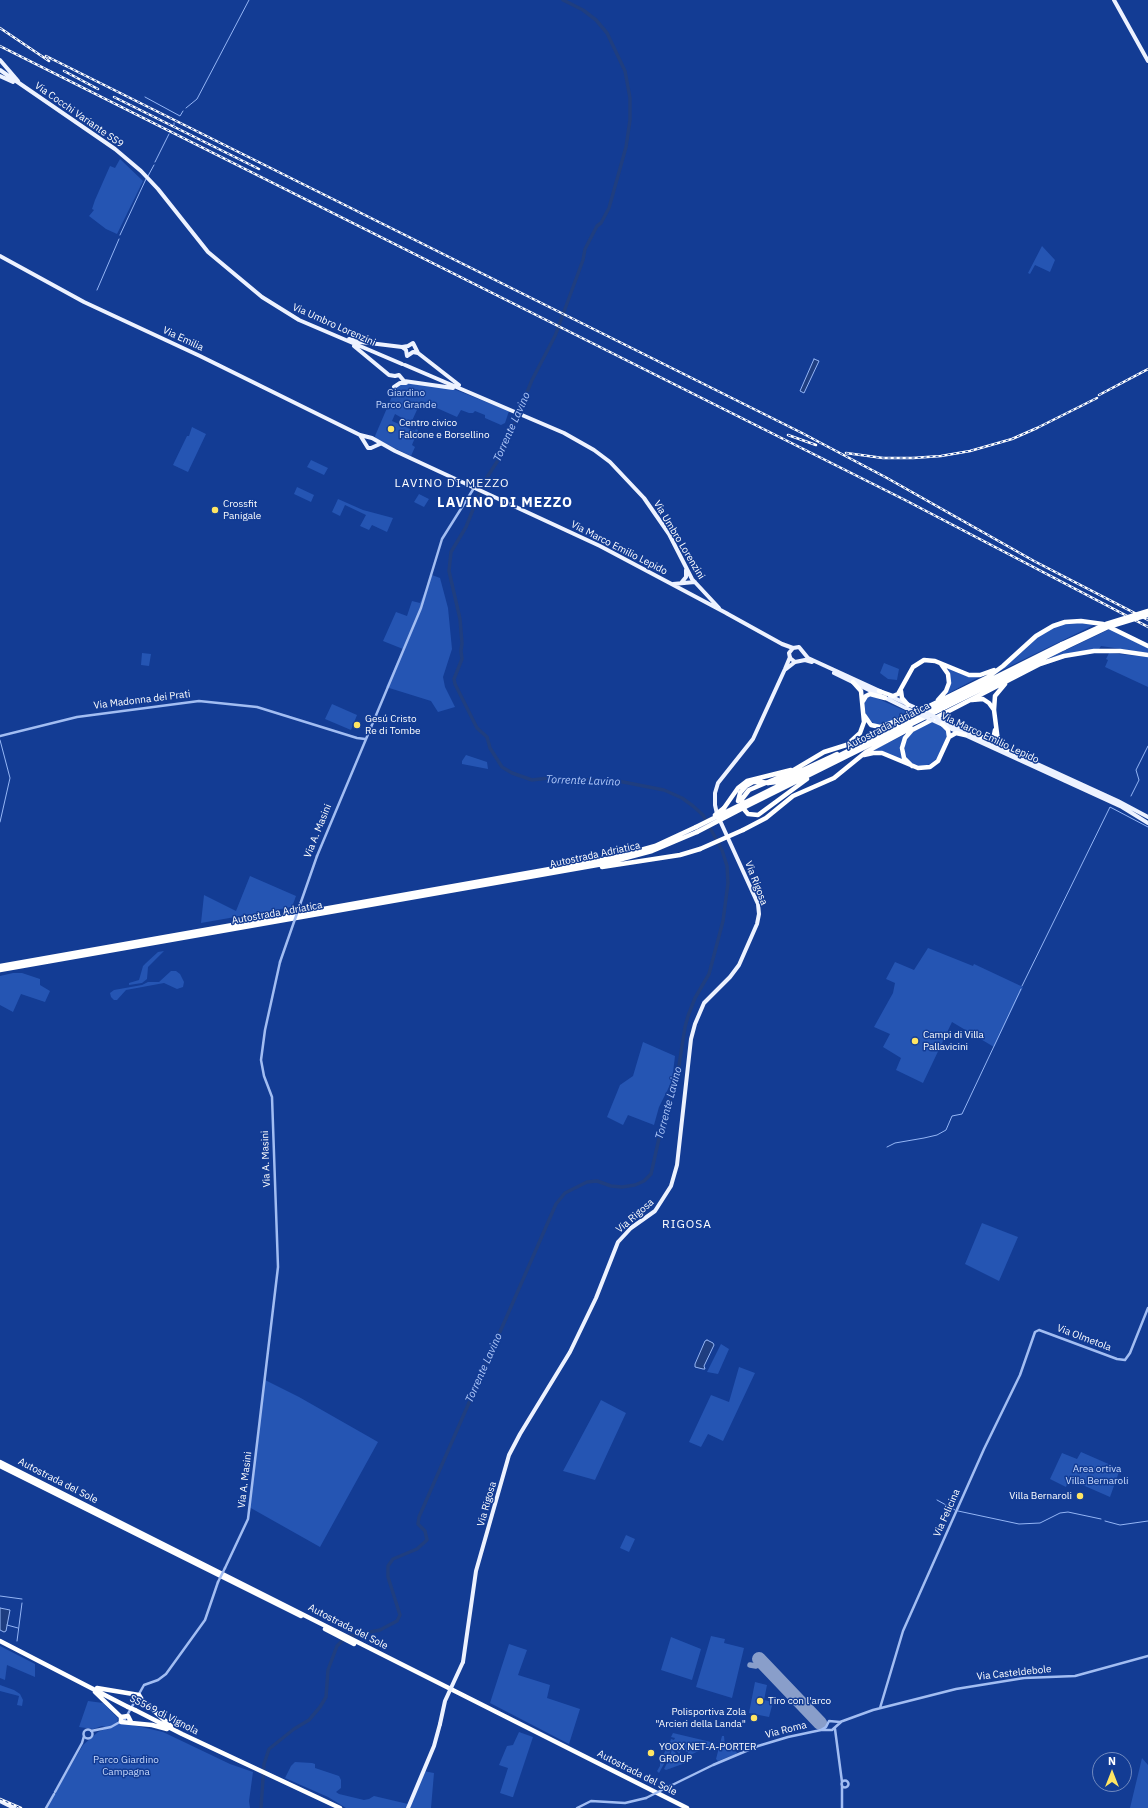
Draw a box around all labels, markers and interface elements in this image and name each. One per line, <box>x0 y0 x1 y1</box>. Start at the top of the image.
street label: Via Cocchi Variante SS9 <box>32 80 126 150</box>
street label: Via Umbro Lorenzini <box>291 301 377 349</box>
street label: Via Emilia <box>161 324 205 354</box>
park label: Giardino Parco Grande <box>376 387 436 410</box>
water label: Torrente Lavino <box>491 390 533 464</box>
place label: Centro civico Falcone e Borsellino <box>399 417 490 440</box>
marker: Centro civico Falcone e Borsellino <box>386 424 396 434</box>
district label: LAVINO DI MEZZO <box>394 477 510 491</box>
district label: LAVINO DI MEZZO <box>437 495 573 511</box>
place label: Crossfit Panigale <box>223 498 261 522</box>
street label: Via Umbro Lorenzini <box>651 498 707 582</box>
marker: Crossfit Panigale <box>210 505 220 515</box>
street label: Via Marco Emilio Lepido <box>569 518 669 578</box>
street label: Via Madonna dei Prati <box>93 688 191 712</box>
street label: Autostrada Adriatica <box>844 700 932 752</box>
street label: Via Marco Emilio Lepido <box>939 710 1041 766</box>
place label: Gesú Cristo Re di Tombe <box>365 713 420 736</box>
marker: Gesú Cristo Re di Tombe <box>352 720 362 730</box>
water label: Torrente Lavino <box>545 773 621 789</box>
street label: Via A. Masini <box>302 802 334 860</box>
street label: Autostrada Adriatica <box>549 840 641 870</box>
street label: Via Rigosa <box>742 859 770 907</box>
street label: Autostrada Adriatica <box>231 899 323 927</box>
place label: Campi di Villa Pallavicini <box>923 1029 984 1052</box>
marker: Campi di Villa Pallavicini <box>910 1036 920 1046</box>
water label: Torrente Lavino <box>653 1065 685 1141</box>
street label: Via A. Masini <box>259 1130 273 1188</box>
street label: Via Rigosa <box>614 1196 656 1236</box>
district label: RIGOSA <box>662 1218 712 1232</box>
street label: Via Olmetola <box>1055 1322 1113 1354</box>
water label: Torrente Lavino <box>463 1331 505 1405</box>
street label: Via A. Masini <box>236 1451 254 1509</box>
street label: Autostrada del Sole <box>16 1456 100 1506</box>
park label: Area ortiva Villa Bernaroli <box>1066 1463 1128 1486</box>
street label: Via Rigosa <box>475 1480 499 1528</box>
street label: Via Felicina <box>931 1487 963 1539</box>
place label: Villa Bernaroli <box>1009 1490 1072 1502</box>
marker: Villa Bernaroli <box>1075 1491 1085 1501</box>
street label: Autostrada del Sole <box>306 1602 390 1652</box>
street label: Via Casteldebole <box>976 1663 1052 1683</box>
street label: SS569 di Vignola <box>128 1692 200 1738</box>
place label: Tiro con l'arco <box>768 1695 831 1707</box>
marker: Tiro con l'arco <box>755 1696 765 1706</box>
place label: Polisportiva Zola "Arcieri della Landa" <box>655 1706 746 1730</box>
marker: Polisportiva Zola "Arcieri della Landa" <box>749 1713 759 1723</box>
street label: Via Roma <box>764 1719 808 1741</box>
place label: YOOX NET-A-PORTER GROUP <box>659 1741 756 1764</box>
street label: Autostrada del Sole <box>595 1748 679 1798</box>
marker: YOOX NET-A-PORTER GROUP <box>646 1748 656 1758</box>
north arrow <box>1092 1752 1132 1792</box>
park label: Parco Giardino Campagna <box>93 1754 159 1778</box>
text: N <box>1108 1754 1116 1768</box>

